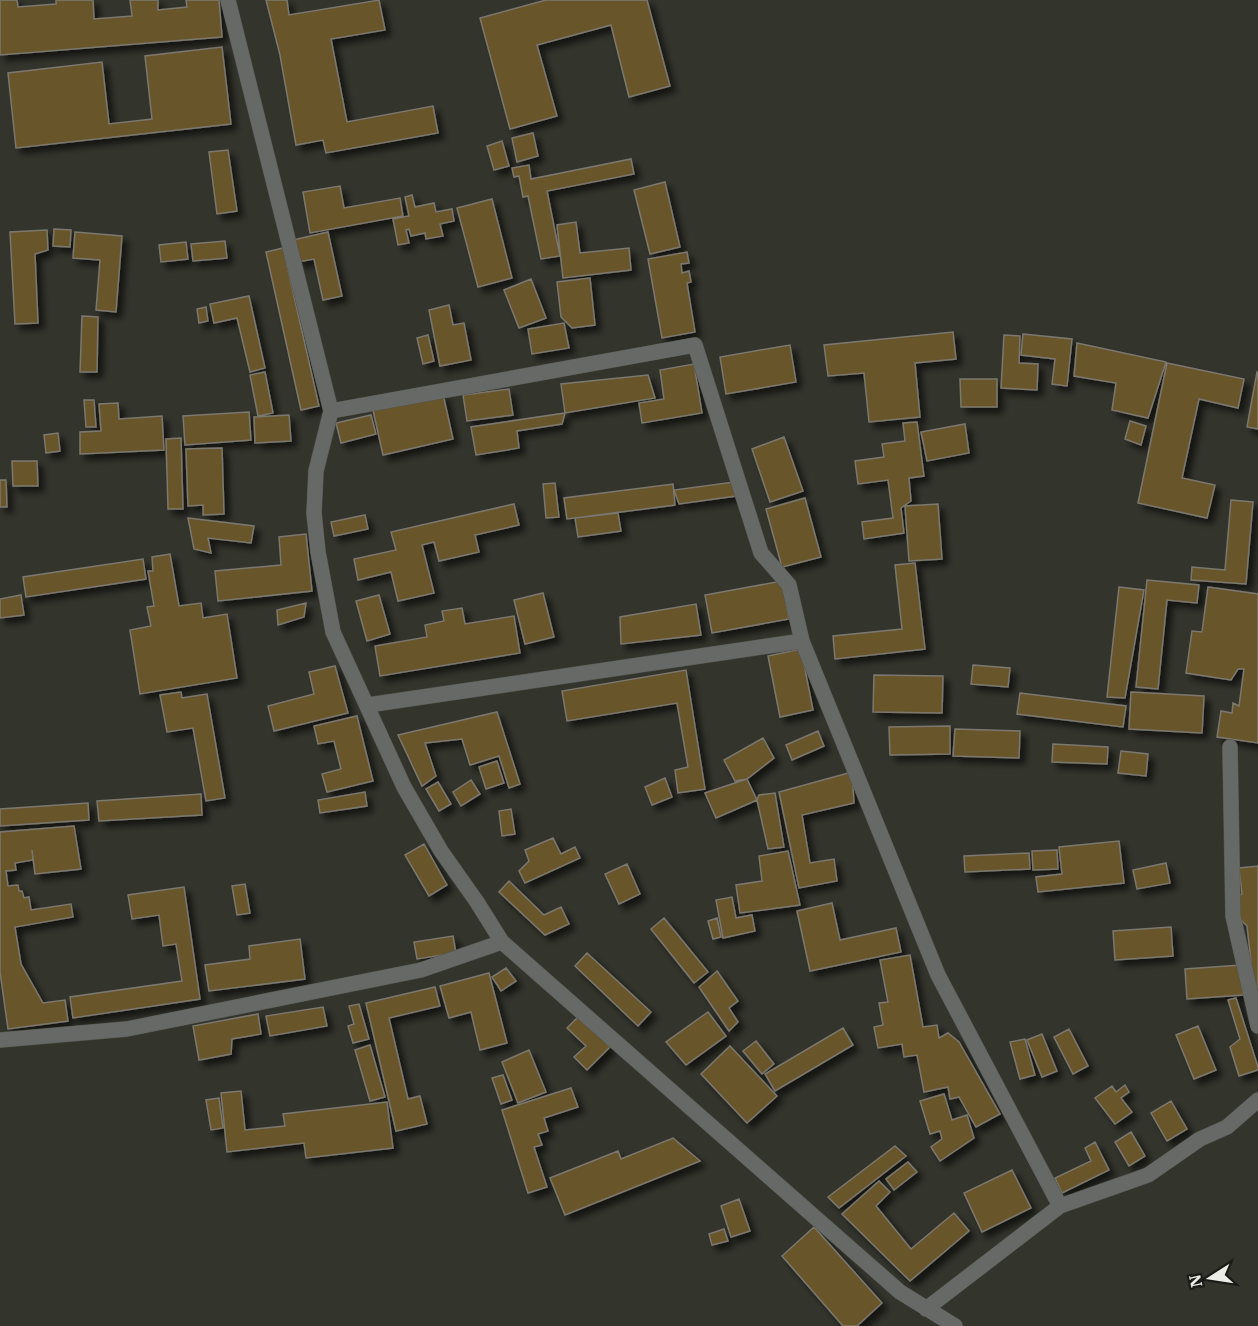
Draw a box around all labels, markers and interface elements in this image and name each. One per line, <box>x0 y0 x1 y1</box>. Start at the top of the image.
north arrow <box>1180 1248 1240 1308</box>
text: N <box>1184 1273 1206 1289</box>

